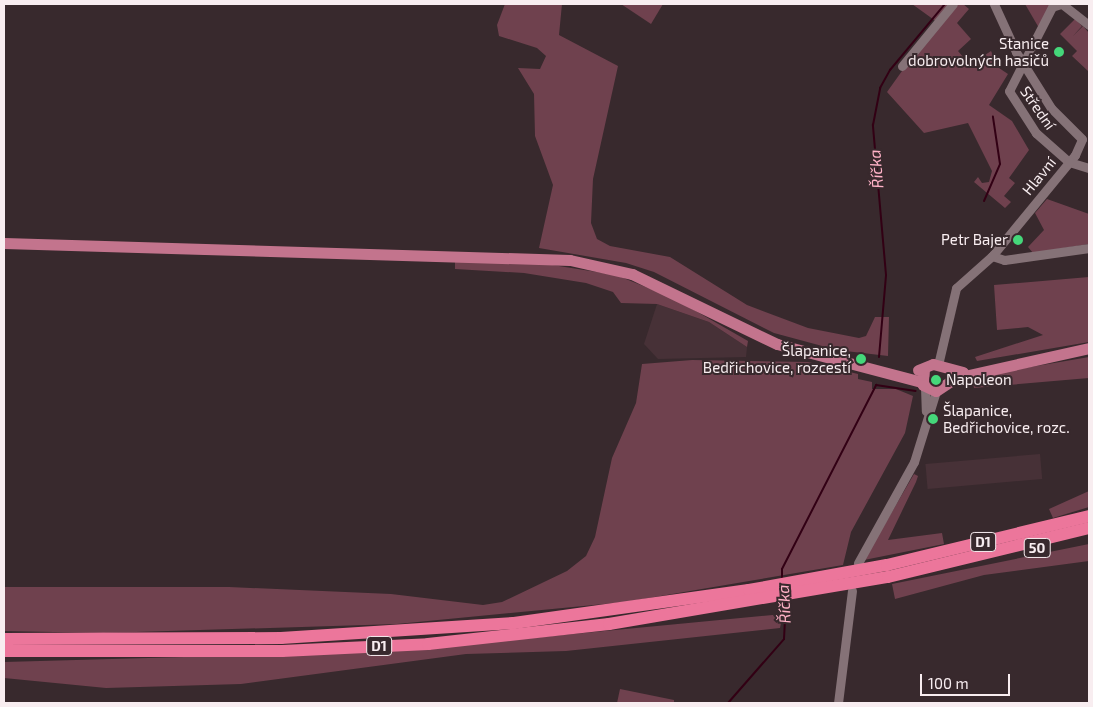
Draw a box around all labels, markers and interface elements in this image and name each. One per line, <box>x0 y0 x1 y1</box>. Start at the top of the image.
place label: Stanice dobrovolných hasičů <box>908 34 1049 69</box>
marker: Stanice dobrovolných hasičů <box>1053 46 1065 58</box>
street label: Střední <box>1017 83 1059 133</box>
water label: Říčka <box>865 149 887 189</box>
street label: Hlavní <box>1018 154 1060 198</box>
place label: Petr Bajer <box>941 231 1008 249</box>
marker: Petr Bajer <box>1012 234 1024 246</box>
place label: Šlapanice, Bedřichovice, rozcestí <box>703 341 851 376</box>
marker: Šlapanice, Bedřichovice, rozcestí <box>855 353 867 365</box>
place label: Napoleon <box>946 371 1012 389</box>
marker: Napoleon <box>930 374 942 386</box>
place label: Šlapanice, Bedřichovice, rozc. <box>943 401 1070 436</box>
marker: Šlapanice, Bedřichovice, rozc. <box>927 413 939 425</box>
road number: D1 <box>969 530 997 554</box>
road number: 50 <box>1023 536 1051 560</box>
water label: Říčka <box>773 584 795 624</box>
road number: D1 <box>365 634 393 658</box>
scale bar <box>923 664 1013 696</box>
text: 100 m <box>928 674 969 692</box>

